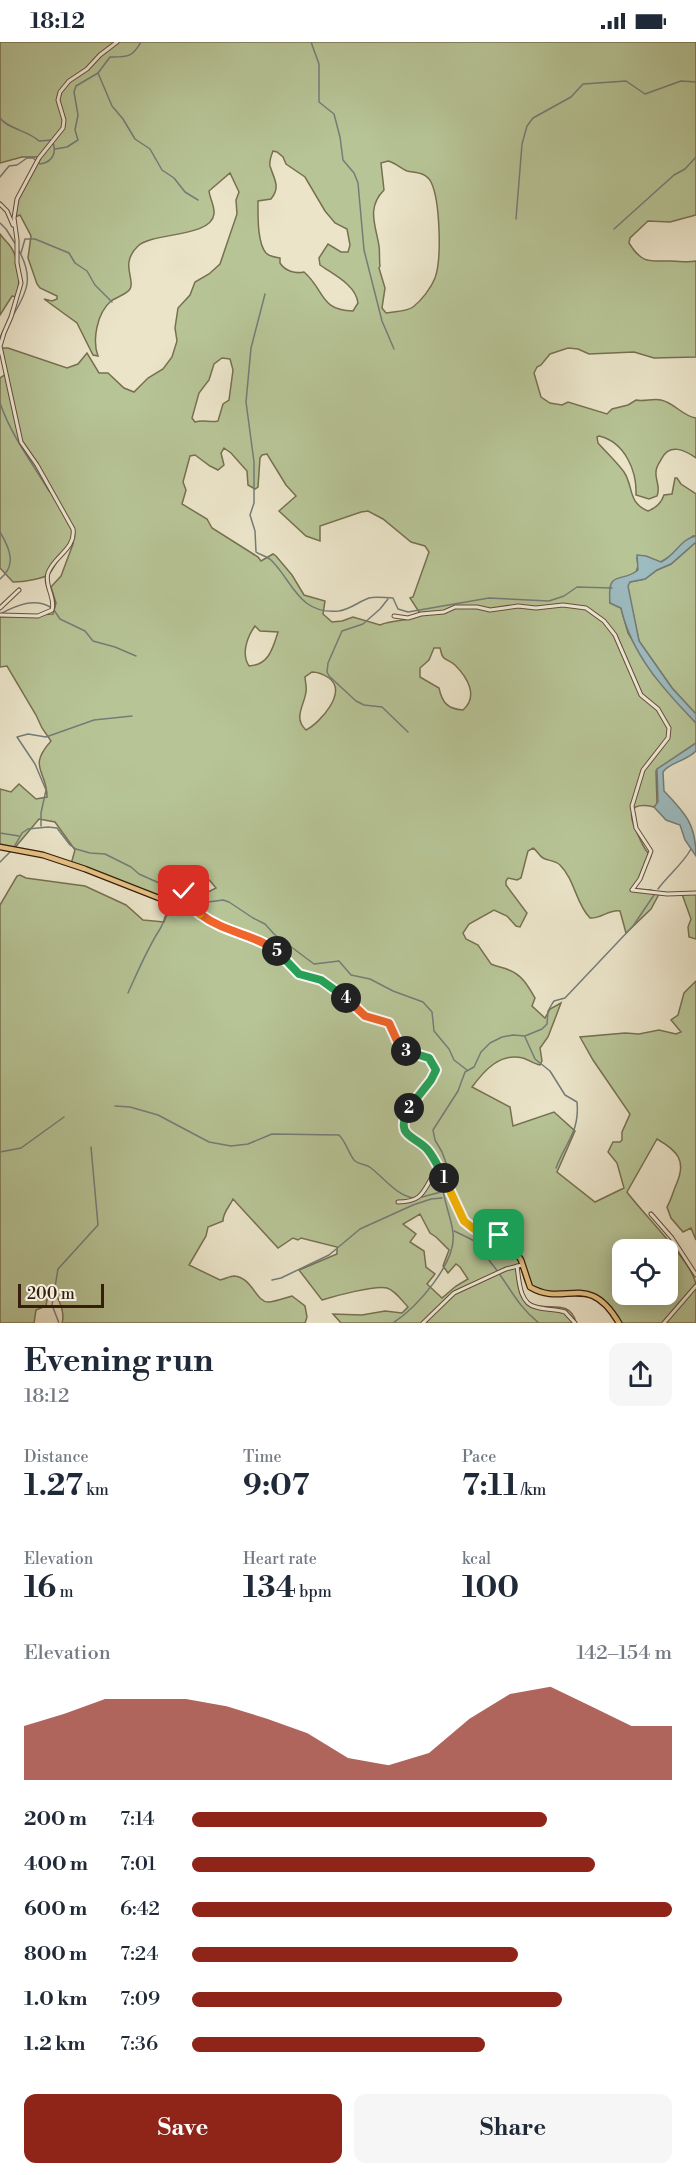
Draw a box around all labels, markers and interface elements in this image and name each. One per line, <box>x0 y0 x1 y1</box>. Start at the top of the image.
text: 18:12 <box>30 8 85 35</box>
pin <box>158 865 209 916</box>
icon: check <box>167 874 200 907</box>
pin: 5 <box>262 936 292 966</box>
text: 5 <box>272 941 282 961</box>
pin: 4 <box>331 983 361 1013</box>
text: 4 <box>341 988 351 1008</box>
pin: 3 <box>391 1036 421 1066</box>
text: 3 <box>401 1041 411 1061</box>
pin: 2 <box>394 1093 424 1123</box>
text: 2 <box>404 1098 414 1118</box>
pin: 1 <box>429 1163 459 1193</box>
text: 1 <box>440 1168 448 1188</box>
pin <box>473 1209 524 1260</box>
icon: arrive <box>482 1218 515 1251</box>
map controls <box>612 1239 678 1305</box>
button: locate <box>612 1239 678 1305</box>
scale bar <box>18 1281 104 1308</box>
text: 200 m <box>27 1284 75 1304</box>
text: Evening run <box>24 1341 213 1382</box>
button: share <box>609 1343 672 1406</box>
text: 18:12 <box>24 1384 69 1409</box>
text: Distance <box>24 1447 89 1467</box>
text: Time <box>243 1447 282 1467</box>
text: Pace <box>462 1447 496 1467</box>
text: 1.27 <box>24 1467 83 1505</box>
text: 9:07 <box>243 1467 309 1505</box>
text: 7:11 <box>462 1467 518 1505</box>
text: km <box>83 1480 109 1500</box>
text: /km <box>518 1480 546 1500</box>
text: Elevation <box>24 1549 93 1569</box>
text: Heart rate <box>243 1549 317 1569</box>
text: kcal <box>462 1549 491 1569</box>
text: 16 <box>24 1569 56 1607</box>
text: 134 <box>243 1569 296 1607</box>
text: 100 <box>462 1569 519 1607</box>
text: m <box>56 1582 74 1602</box>
text: bpm <box>296 1582 332 1602</box>
text: Elevation <box>24 1641 111 1666</box>
text: 142–154 m <box>577 1641 672 1666</box>
text: 200 m <box>24 1807 87 1832</box>
text: 7:14 <box>120 1807 155 1832</box>
text: 400 m <box>24 1852 88 1877</box>
text: 7:01 <box>120 1852 156 1877</box>
text: 600 m <box>24 1897 87 1922</box>
text: 6:42 <box>120 1897 160 1922</box>
text: 800 m <box>24 1942 87 1967</box>
text: 7:24 <box>120 1942 158 1967</box>
text: 1.0 km <box>24 1987 88 2012</box>
text: 7:09 <box>120 1987 160 2012</box>
text: 1.2 km <box>24 2032 86 2057</box>
text: 7:36 <box>120 2032 158 2057</box>
button: Save <box>24 2094 342 2163</box>
button: Share <box>354 2094 672 2163</box>

